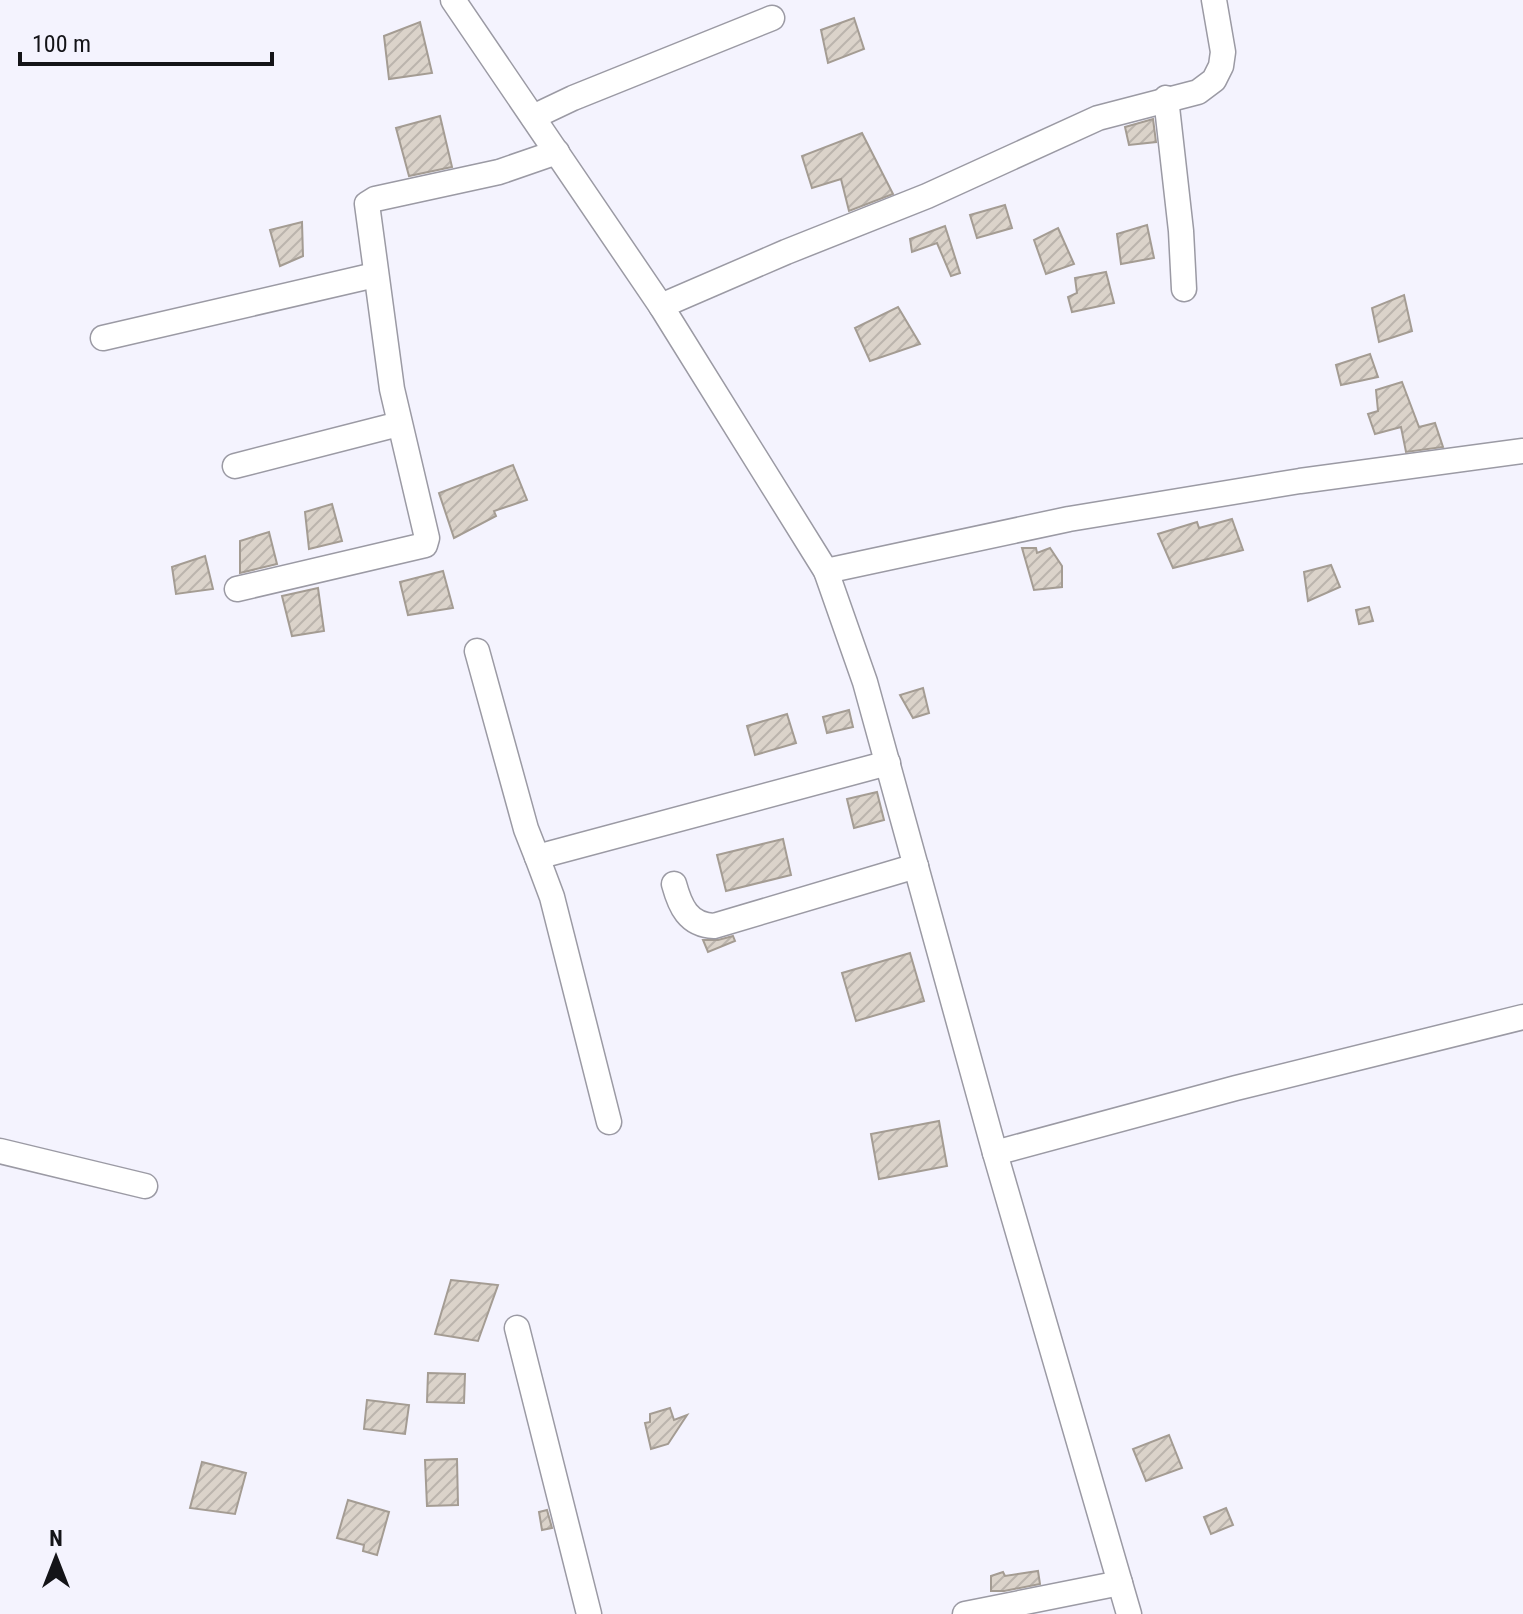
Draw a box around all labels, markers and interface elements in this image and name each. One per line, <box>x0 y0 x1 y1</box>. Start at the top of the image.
scale bar <box>20 16 272 66</box>
text: 100 m <box>32 30 91 58</box>
north arrow <box>16 1518 96 1598</box>
text: N <box>49 1526 63 1551</box>

